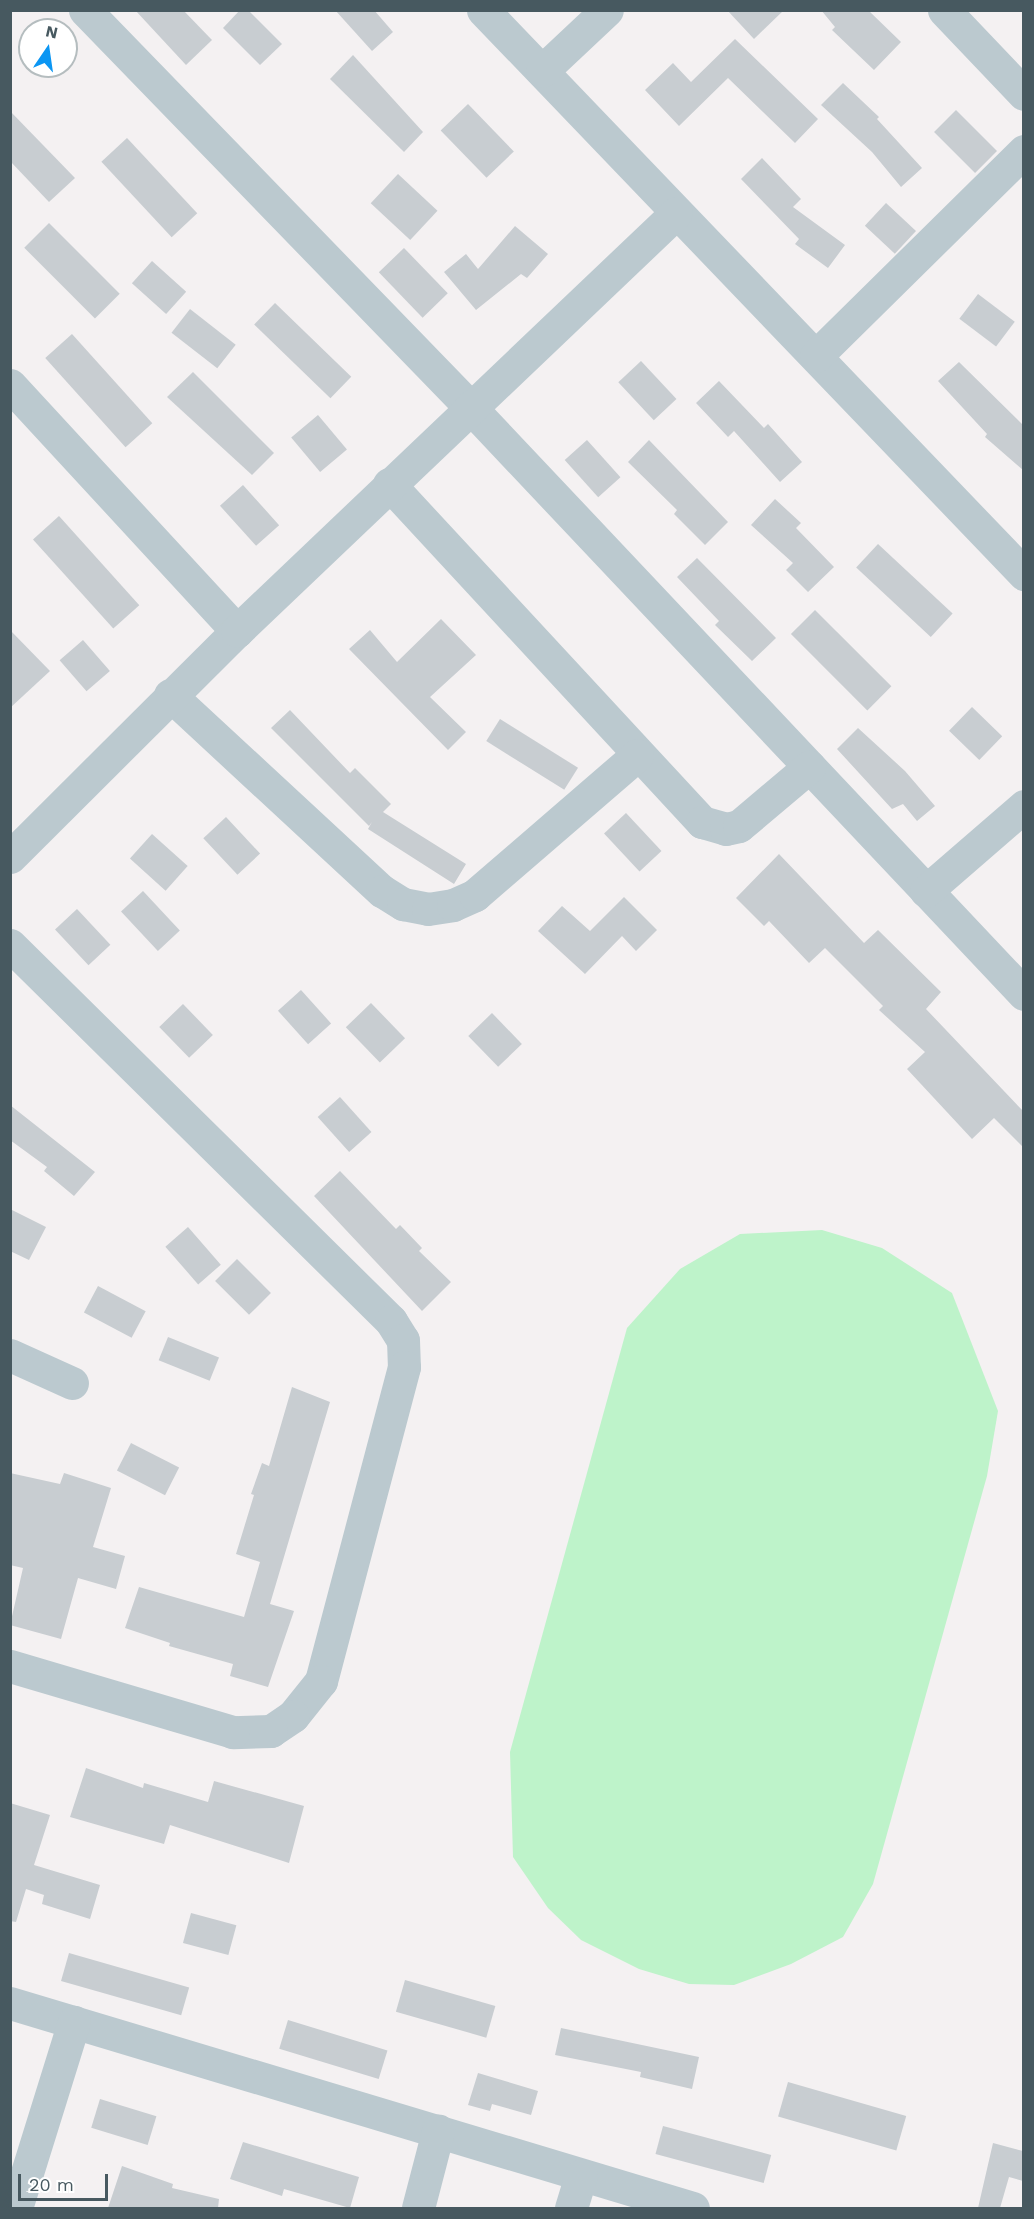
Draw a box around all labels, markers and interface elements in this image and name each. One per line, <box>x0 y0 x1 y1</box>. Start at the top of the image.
north arrow <box>18 18 78 78</box>
text: N <box>44 21 60 43</box>
scale bar <box>21 2162 111 2200</box>
text: 20 m <box>29 2174 74 2195</box>

